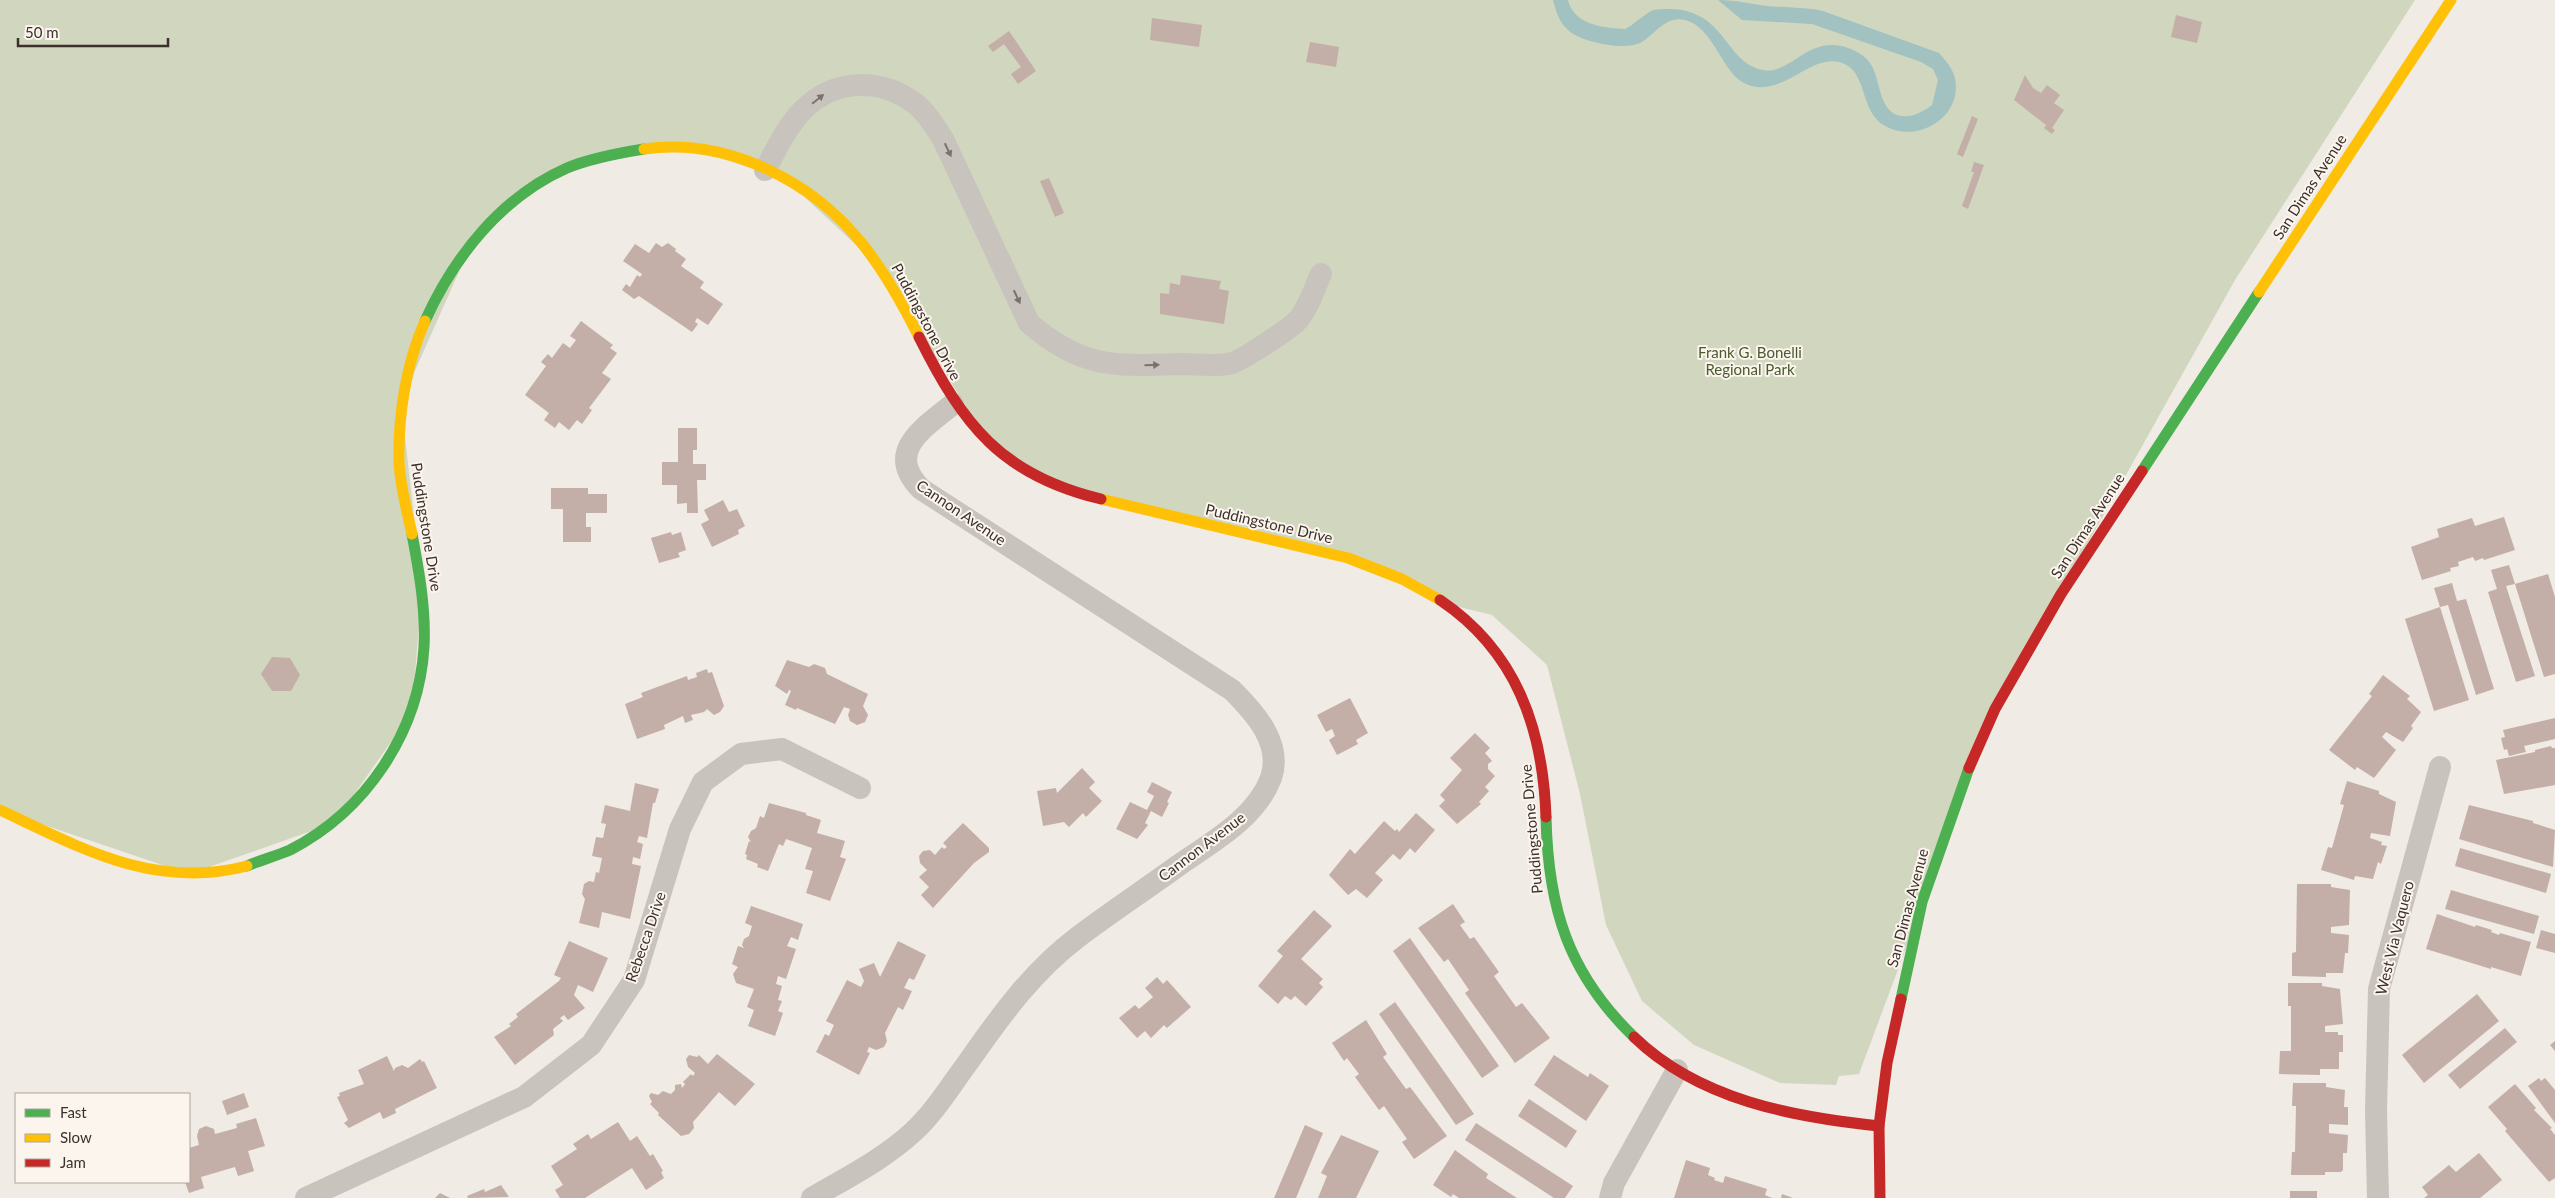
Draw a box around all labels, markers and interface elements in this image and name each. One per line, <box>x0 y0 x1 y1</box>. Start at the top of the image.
scale bar <box>18 15 168 47</box>
text: 50 m <box>25 23 59 41</box>
one-way arrow <box>811 93 824 104</box>
street label: San Dimas Avenue <box>2268 130 2350 242</box>
one-way arrow <box>944 143 952 157</box>
street label: Puddingstone Drive <box>888 260 965 383</box>
one-way arrow <box>1013 290 1021 304</box>
park label: Frank G. Bonelli Regional Park <box>1698 343 1802 378</box>
one-way arrow <box>1144 361 1160 369</box>
street label: Puddingstone Drive <box>408 461 446 593</box>
street label: San Dimas Avenue <box>2046 469 2128 581</box>
street label: Cannon Avenue <box>913 476 1010 549</box>
street label: Puddingstone Drive <box>1204 500 1335 546</box>
street label: Puddingstone Drive <box>1516 763 1546 895</box>
street label: Cannon Avenue <box>1154 808 1248 885</box>
street label: San Dimas Avenue <box>1883 846 1932 969</box>
street label: West Via Vaquero <box>2371 879 2417 997</box>
street label: Rebecca Drive <box>621 889 669 984</box>
legend <box>15 1093 190 1183</box>
text: Fast <box>60 1103 87 1121</box>
text: Slow <box>60 1128 92 1146</box>
text: Jam <box>60 1153 86 1171</box>

